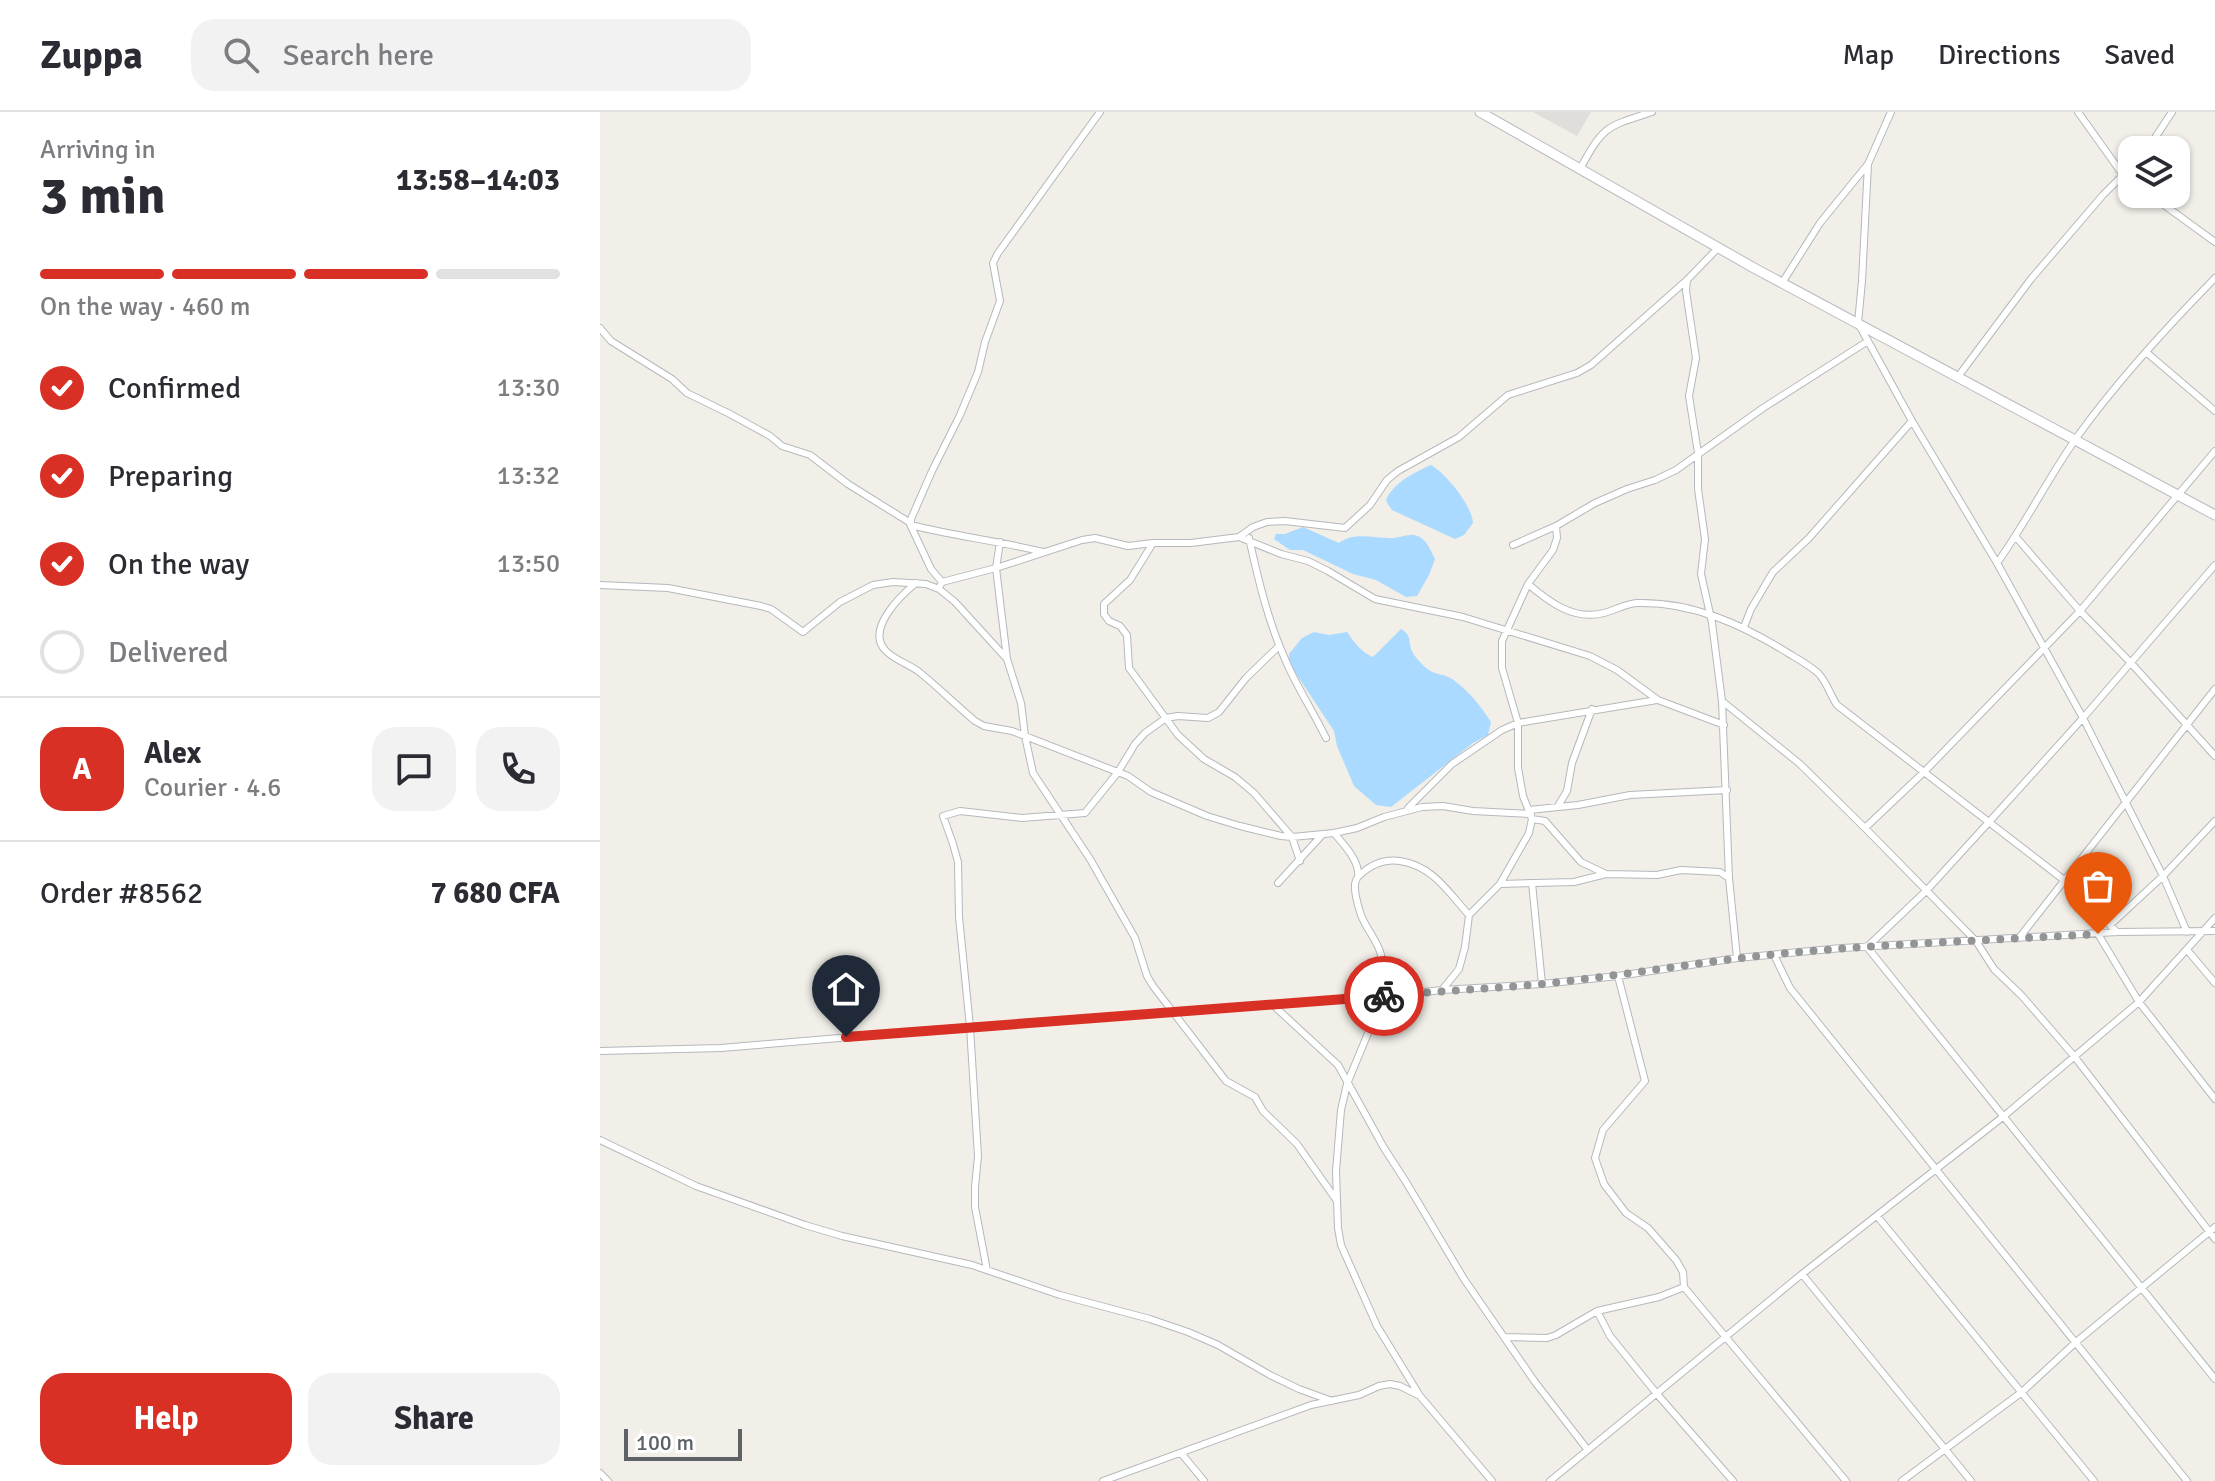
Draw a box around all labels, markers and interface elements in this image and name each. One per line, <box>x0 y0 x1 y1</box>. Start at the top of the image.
search box <box>191 19 751 91</box>
text: Zuppa <box>40 32 143 79</box>
icon: search <box>219 33 263 77</box>
text: Search here <box>283 37 434 74</box>
text: Map <box>1842 38 1894 72</box>
text: Directions <box>1938 38 2060 72</box>
text: Saved <box>2104 38 2175 72</box>
text: Arriving in <box>40 134 156 166</box>
map controls <box>2118 136 2190 208</box>
button: layers <box>2118 136 2190 208</box>
text: 13:58–14:03 <box>396 162 560 199</box>
text: 3 min <box>40 164 166 228</box>
text: On the way · 460 m <box>40 291 250 323</box>
icon: check <box>40 366 84 410</box>
text: Confirmed <box>108 370 241 407</box>
text: 13:30 <box>497 372 560 404</box>
icon: check <box>40 454 84 498</box>
text: Preparing <box>108 458 233 495</box>
text: 13:32 <box>497 460 560 492</box>
icon: check <box>40 542 84 586</box>
text: On the way <box>108 546 249 583</box>
text: 13:50 <box>497 548 560 580</box>
text: Delivered <box>108 634 229 671</box>
button: chat <box>372 727 456 811</box>
button: phone <box>476 727 560 811</box>
text: Alex <box>144 735 201 772</box>
text: A <box>72 751 92 788</box>
text: Courier · 4.6 <box>144 772 281 804</box>
pin <box>2064 852 2132 934</box>
icon: bag <box>2076 864 2120 908</box>
text: Order #8562 <box>40 875 203 912</box>
text: 7 680 CFA <box>430 875 560 912</box>
pin <box>812 955 880 1037</box>
courier <box>1344 956 1424 1036</box>
icon: home <box>824 967 868 1011</box>
icon: bike <box>1362 974 1406 1018</box>
button: Help <box>40 1373 292 1465</box>
button: Share <box>308 1373 560 1465</box>
scale bar <box>624 1425 742 1461</box>
text: 100 m <box>636 1429 694 1456</box>

